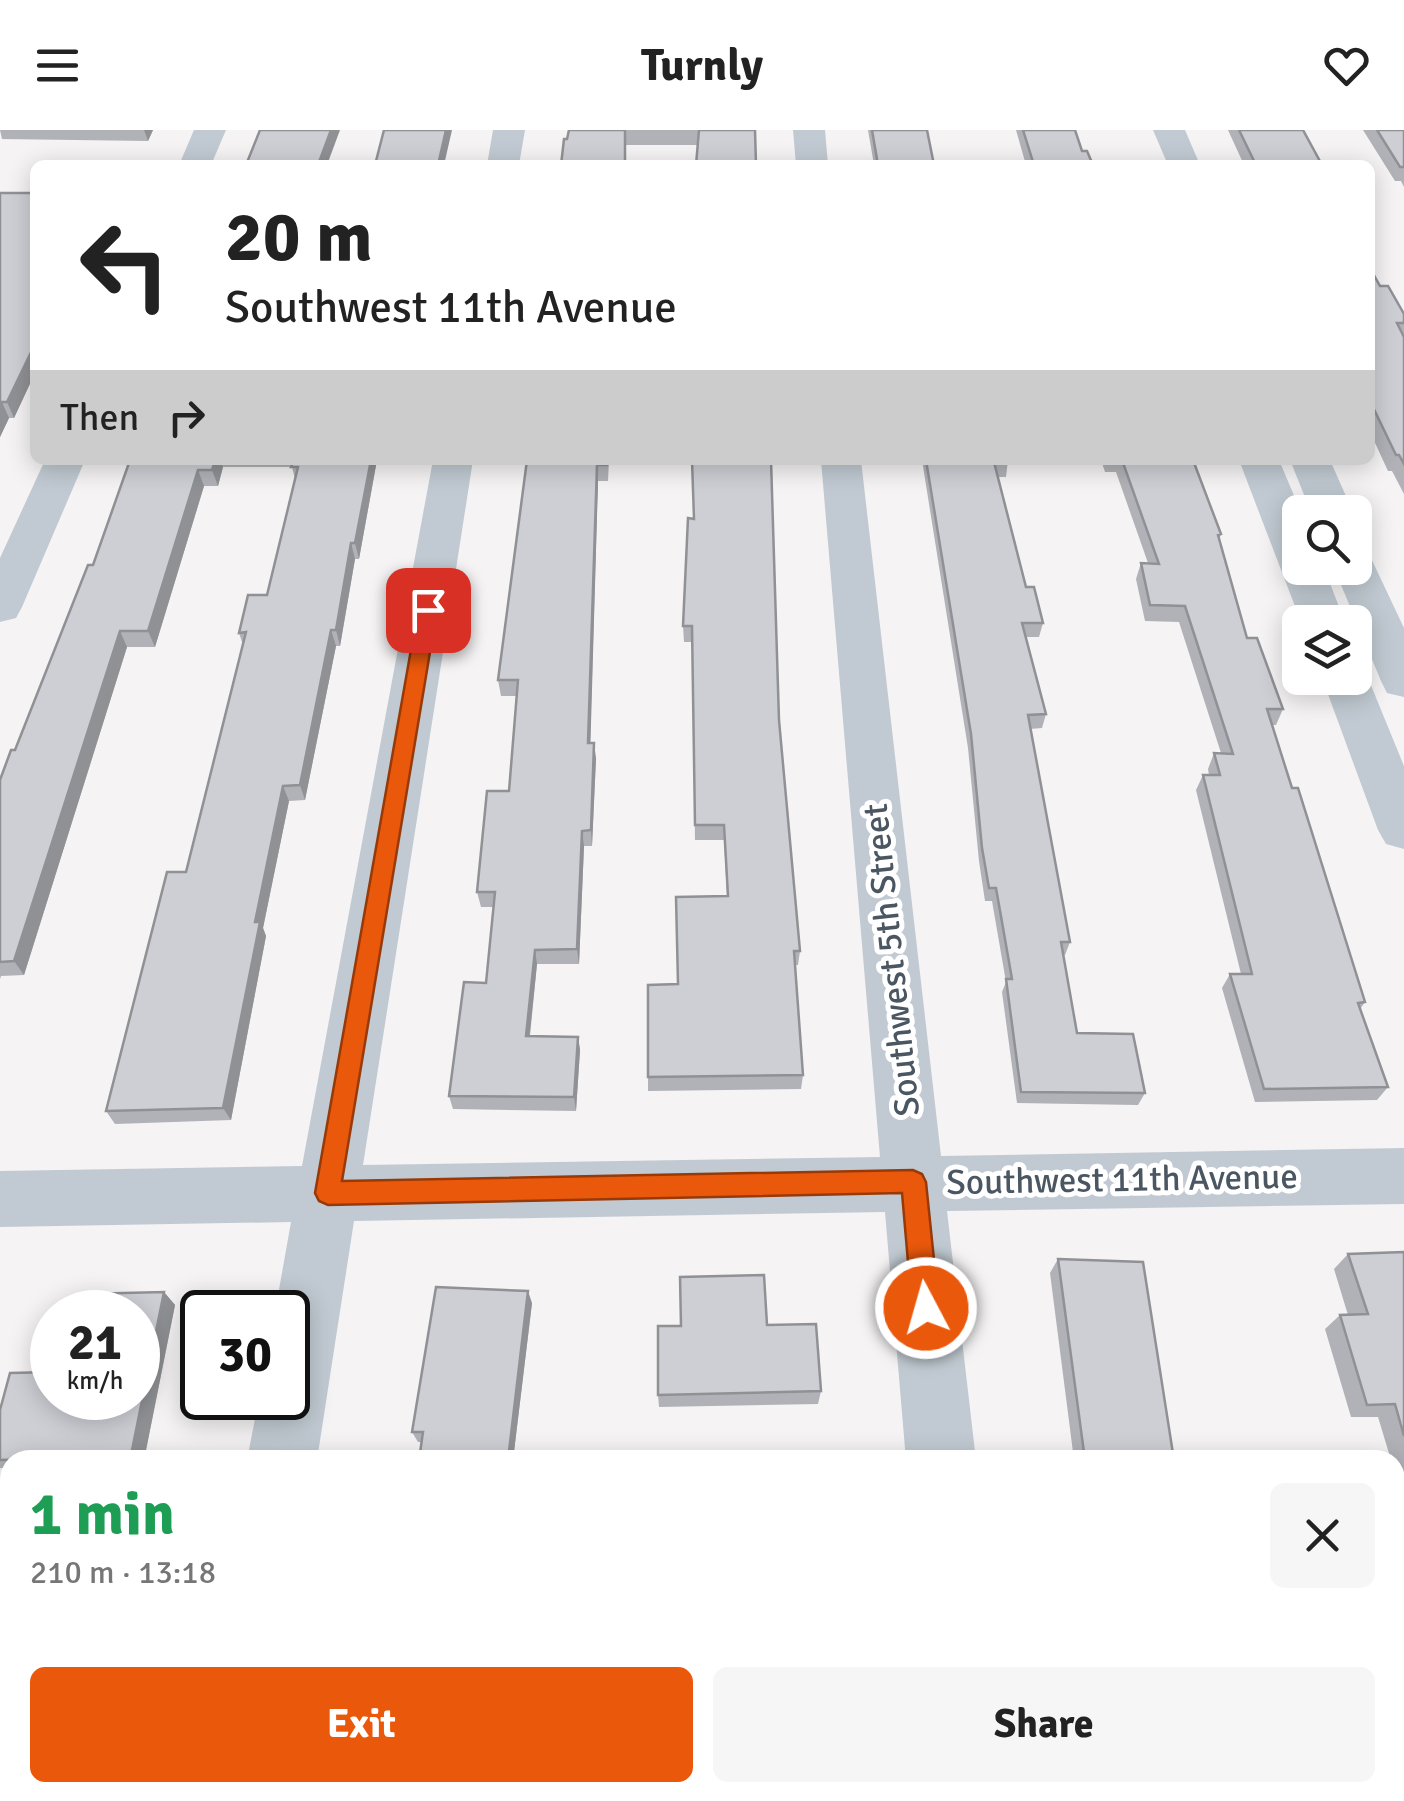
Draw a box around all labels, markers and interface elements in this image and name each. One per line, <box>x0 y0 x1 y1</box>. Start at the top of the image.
icon: menu <box>30 38 85 93</box>
text: Turnly <box>641 38 763 93</box>
icon: heart <box>1319 38 1374 93</box>
text: 20 m <box>225 194 373 280</box>
icon: left <box>60 200 190 330</box>
text: Southwest 11th Avenue <box>225 280 677 335</box>
icon: right <box>159 390 214 445</box>
text: Then <box>60 394 139 441</box>
map controls <box>1282 495 1372 695</box>
button: search <box>1282 495 1372 585</box>
pin <box>386 568 471 653</box>
icon: arrive <box>401 583 456 638</box>
button: layers <box>1282 605 1372 695</box>
street label: Southwest 5th Street <box>854 801 929 1118</box>
street label: Southwest 11th Avenue <box>946 1155 1298 1204</box>
position arrow <box>874 1256 978 1360</box>
speed limit sign: 30 <box>180 1290 310 1420</box>
text: 21 <box>68 1312 122 1374</box>
text: km/h <box>67 1365 123 1396</box>
text: 1 min <box>30 1478 175 1552</box>
button: close <box>1270 1483 1375 1588</box>
text: 210 m · 13:18 <box>30 1553 216 1592</box>
button: Exit <box>30 1667 693 1782</box>
button: Share <box>713 1667 1375 1782</box>

